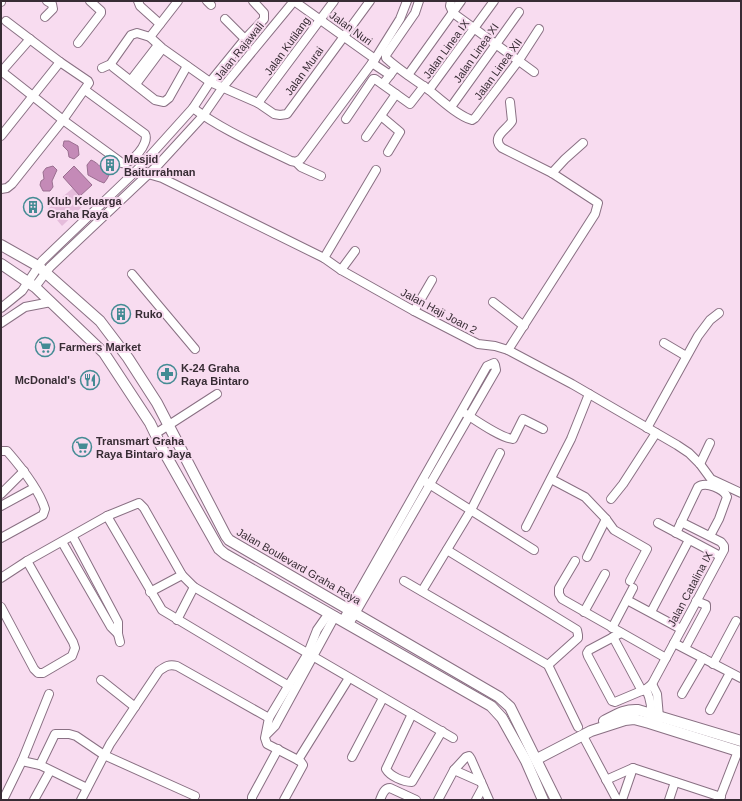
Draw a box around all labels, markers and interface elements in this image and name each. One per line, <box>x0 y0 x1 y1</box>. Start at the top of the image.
street label: Jalan Nuri <box>327 9 375 47</box>
street label: Jalan Kutilang <box>262 15 312 77</box>
street label: Jalan Linea IX <box>421 17 472 81</box>
street label: Jalan Rajawali <box>212 20 266 82</box>
street label: Jalan Linea XI <box>451 21 501 85</box>
street label: Jalan Linea XII <box>472 36 524 102</box>
street label: Jalan Murai <box>282 44 326 98</box>
place label: Masjid Baiturrahman <box>124 153 196 178</box>
building icon: Masjid Baiturrahman <box>99 154 121 176</box>
place label: Klub Keluarga Graha Raya <box>47 195 122 220</box>
building icon: Klub Keluarga Graha Raya <box>22 196 44 218</box>
street label: Jalan Haji Joan 2 <box>399 286 479 336</box>
building icon: Ruko <box>110 303 132 325</box>
place label: Ruko <box>135 308 163 320</box>
supermarket icon: Farmers Market <box>34 336 56 358</box>
place label: Farmers Market <box>59 341 141 353</box>
place label: K-24 Graha Raya Bintaro <box>181 362 249 387</box>
pharmacy icon: K-24 Graha Raya Bintaro <box>156 363 178 385</box>
restaurant icon: McDonald's <box>79 369 101 391</box>
place label: McDonald's <box>15 374 76 386</box>
place label: Transmart Graha Raya Bintaro Jaya <box>96 435 192 460</box>
supermarket icon: Transmart Graha Raya Bintaro Jaya <box>71 436 93 458</box>
street label: Jalan Boulevard Graha Raya <box>235 525 364 607</box>
street label: Jalan Catalina IX <box>665 549 715 629</box>

